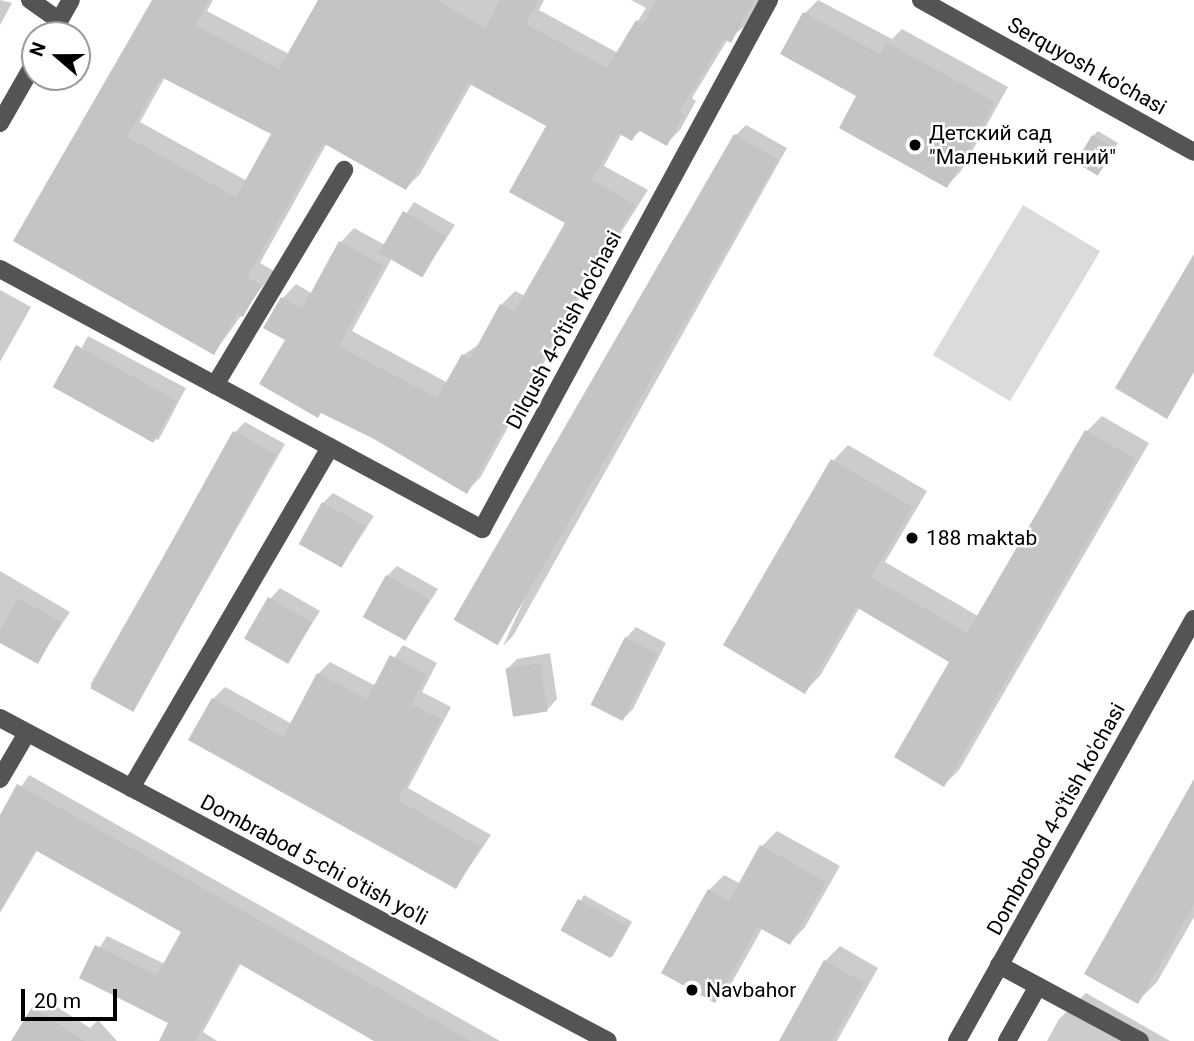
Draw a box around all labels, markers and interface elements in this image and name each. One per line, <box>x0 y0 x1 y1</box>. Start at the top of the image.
street label: Serquyosh ko'chasi <box>1003 12 1171 120</box>
north arrow <box>21 21 91 91</box>
text: N <box>25 39 51 60</box>
place label: Детский сад "Маленький гений" <box>929 120 1116 170</box>
marker: Детский сад "Маленький гений" <box>907 137 923 153</box>
street label: Dilqush 4-o'tish ko'chasi <box>501 227 627 433</box>
place label: 188 maktab <box>926 525 1037 551</box>
marker: 188 maktab <box>904 530 920 546</box>
street label: Dombrobod 4-o'tish ko'chasi <box>982 699 1130 939</box>
street label: Dombrabod 5-chi o'tish yo'li <box>196 789 432 931</box>
scale bar <box>24 974 121 1018</box>
place label: Navbahor <box>706 977 796 1003</box>
marker: Navbahor <box>684 982 700 998</box>
text: 20 m <box>34 989 81 1013</box>

